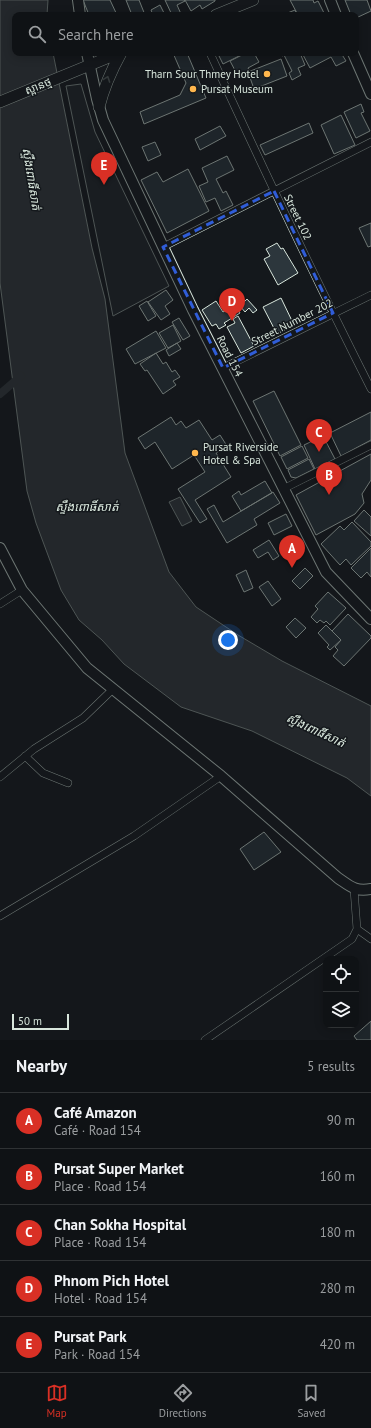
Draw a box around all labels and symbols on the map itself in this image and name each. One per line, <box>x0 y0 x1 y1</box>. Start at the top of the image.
place label: Tharn Sour Thmey Hotel <box>145 67 260 81</box>
marker: Tharn Sour Thmey Hotel <box>262 69 272 79</box>
street label: ស្ពានថ្ម <box>23 74 53 98</box>
one-way arrow <box>103 76 111 83</box>
place label: Pursat Museum <box>201 82 273 96</box>
marker: Pursat Museum <box>188 84 198 94</box>
water label: ស្ទឹងពោធិ៍សាត់ <box>19 147 45 213</box>
pin: E <box>91 152 117 185</box>
street label: Street 102 <box>281 192 315 242</box>
pin: D <box>219 288 245 321</box>
street label: Street Number 202 <box>249 295 335 349</box>
street label: Road 154 <box>214 333 246 379</box>
pin: C <box>306 419 332 452</box>
place label: Pursat Riverside Hotel & Spa <box>203 440 279 467</box>
marker: Pursat Riverside Hotel & Spa <box>190 448 200 458</box>
pin: B <box>316 462 342 495</box>
water label: ស្ទឹងពោធិ៍សាត់ <box>55 499 120 514</box>
pin: A <box>279 535 305 568</box>
your location <box>218 630 238 650</box>
water label: ស្ទឹងពោធិ៍សាត់ <box>284 710 349 751</box>
scale bar <box>12 1012 69 1031</box>

